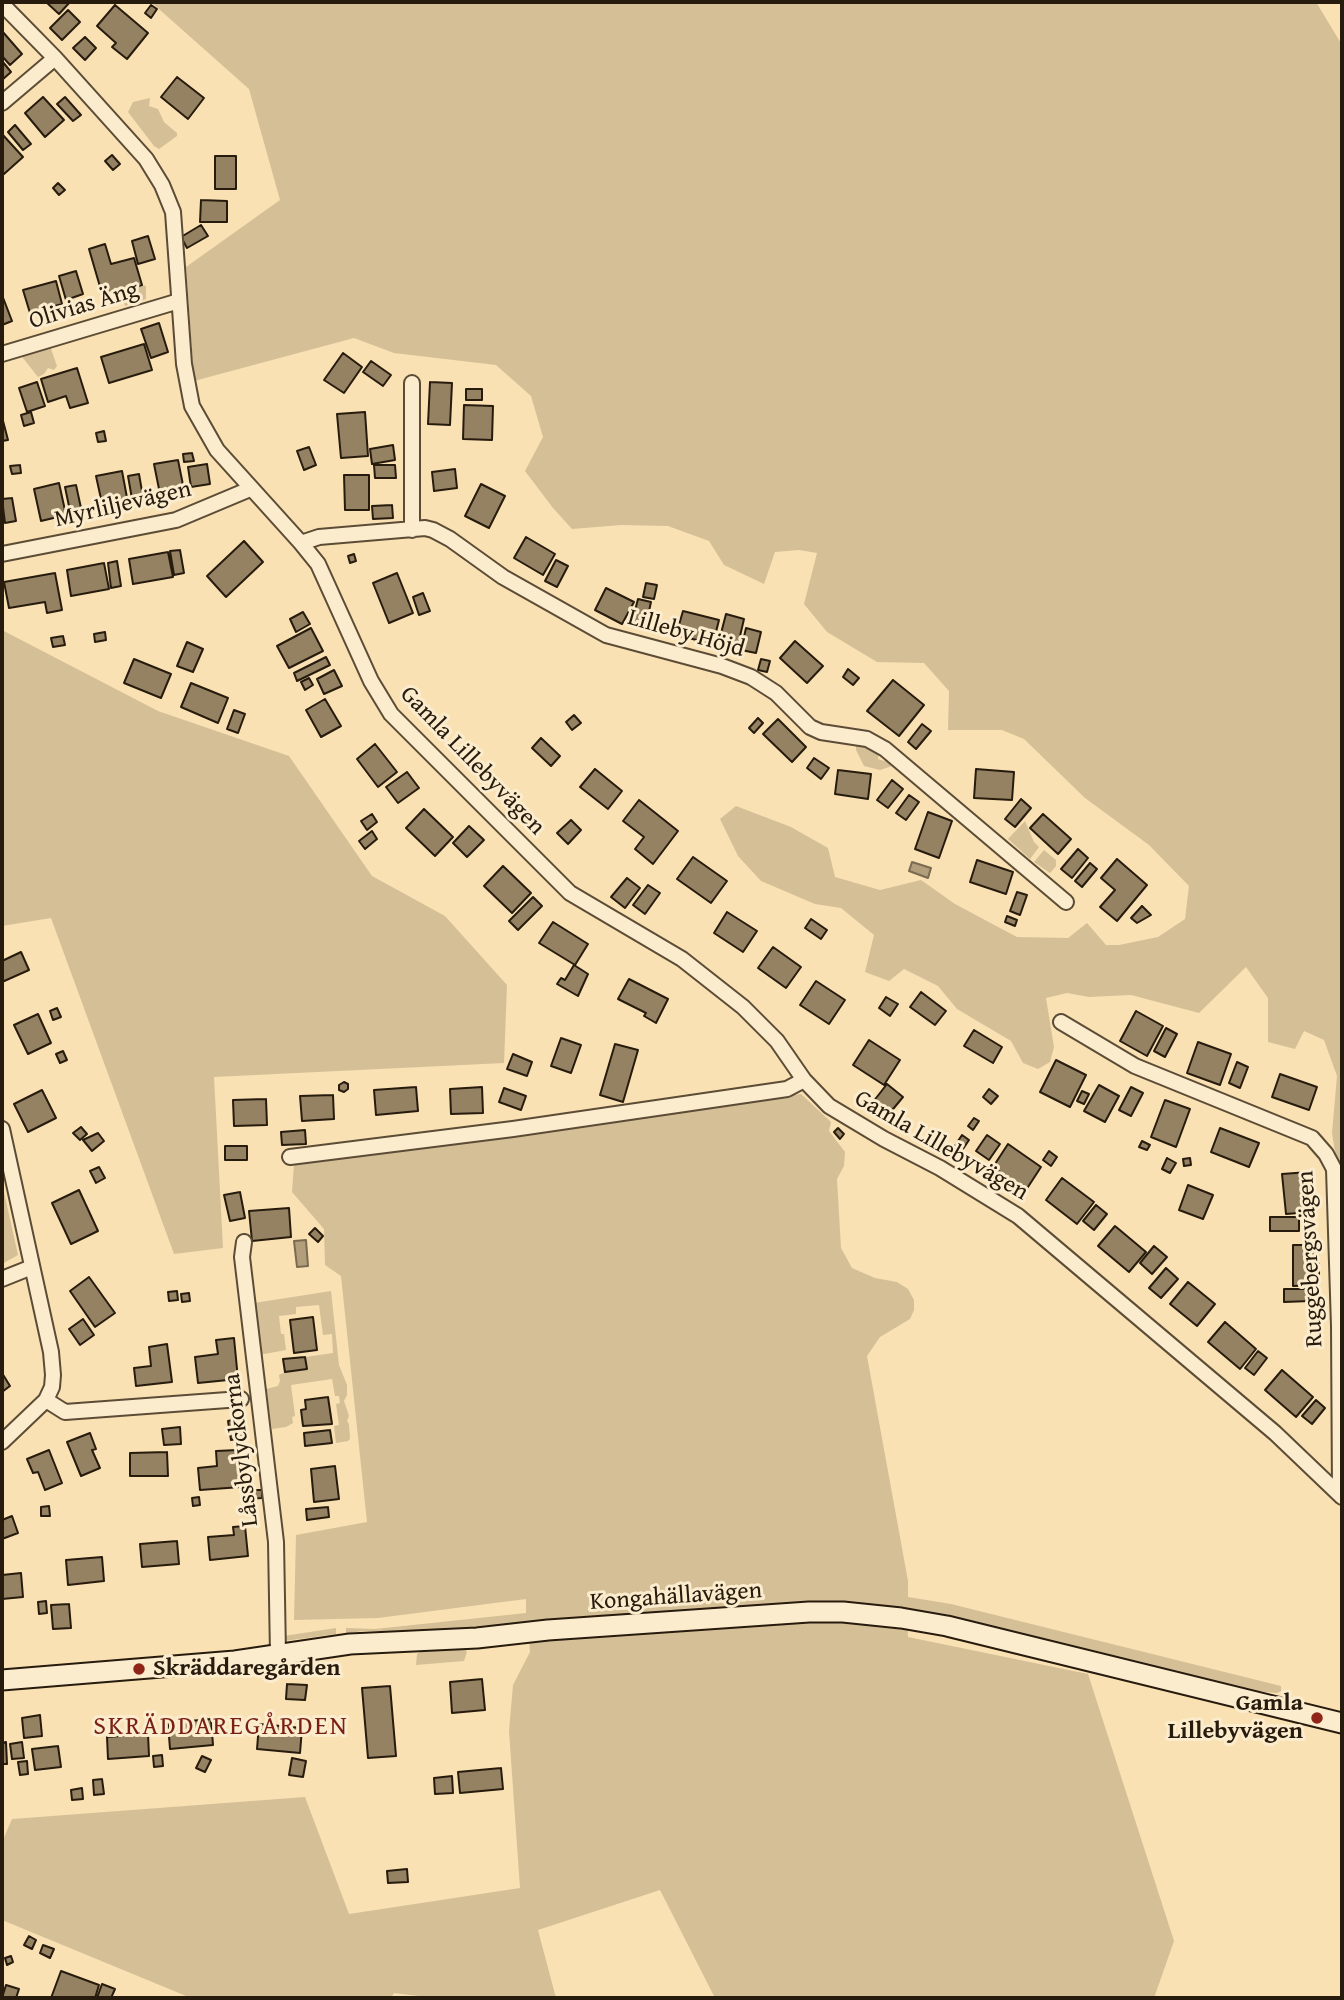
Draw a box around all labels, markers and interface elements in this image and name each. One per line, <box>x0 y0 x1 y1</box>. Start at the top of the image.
street label: Olivias Äng <box>26 276 142 336</box>
street label: Myrliljevägen <box>52 475 194 535</box>
street label: Lilleby Höjd <box>624 604 748 664</box>
street label: Gamla Lillebyvägen <box>394 681 550 841</box>
street label: Gamla Lillebyvägen <box>849 1085 1033 1207</box>
street label: Ruggebergsvägen <box>1292 1170 1330 1348</box>
street label: Låssbylyckorna <box>218 1372 266 1528</box>
street label: Kongahällavägen <box>589 1577 763 1617</box>
place label: Skräddaregården <box>153 1655 340 1683</box>
marker: Skräddaregården <box>131 1661 147 1677</box>
place label: Gamla Lillebyvägen <box>1168 1690 1303 1746</box>
marker: Gamla Lillebyvägen <box>1309 1710 1325 1726</box>
district label: SKRÄDDAREGÅRDEN <box>95 1711 347 1743</box>

